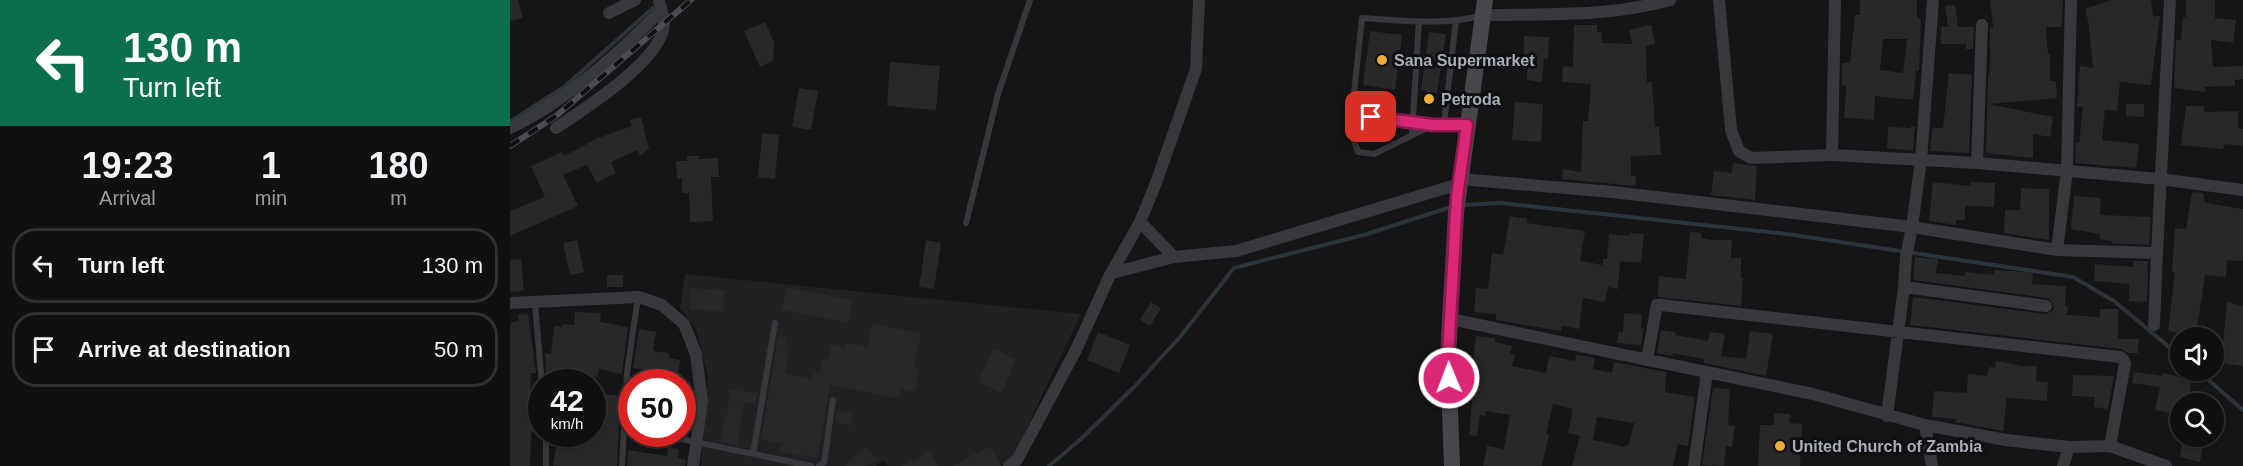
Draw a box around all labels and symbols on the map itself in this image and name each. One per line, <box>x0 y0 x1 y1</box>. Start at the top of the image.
place label: Sana Supermarket <box>1394 52 1535 69</box>
marker: Sana Supermarket <box>1375 53 1389 67</box>
pin <box>1345 91 1396 142</box>
place label: Petroda <box>1441 91 1501 108</box>
marker: Petroda <box>1422 92 1436 106</box>
position arrow <box>1417 346 1481 410</box>
speed limit sign: 50 <box>618 369 696 447</box>
place label: United Church of Zambia <box>1792 438 1982 455</box>
marker: United Church of Zambia <box>1773 439 1787 453</box>

